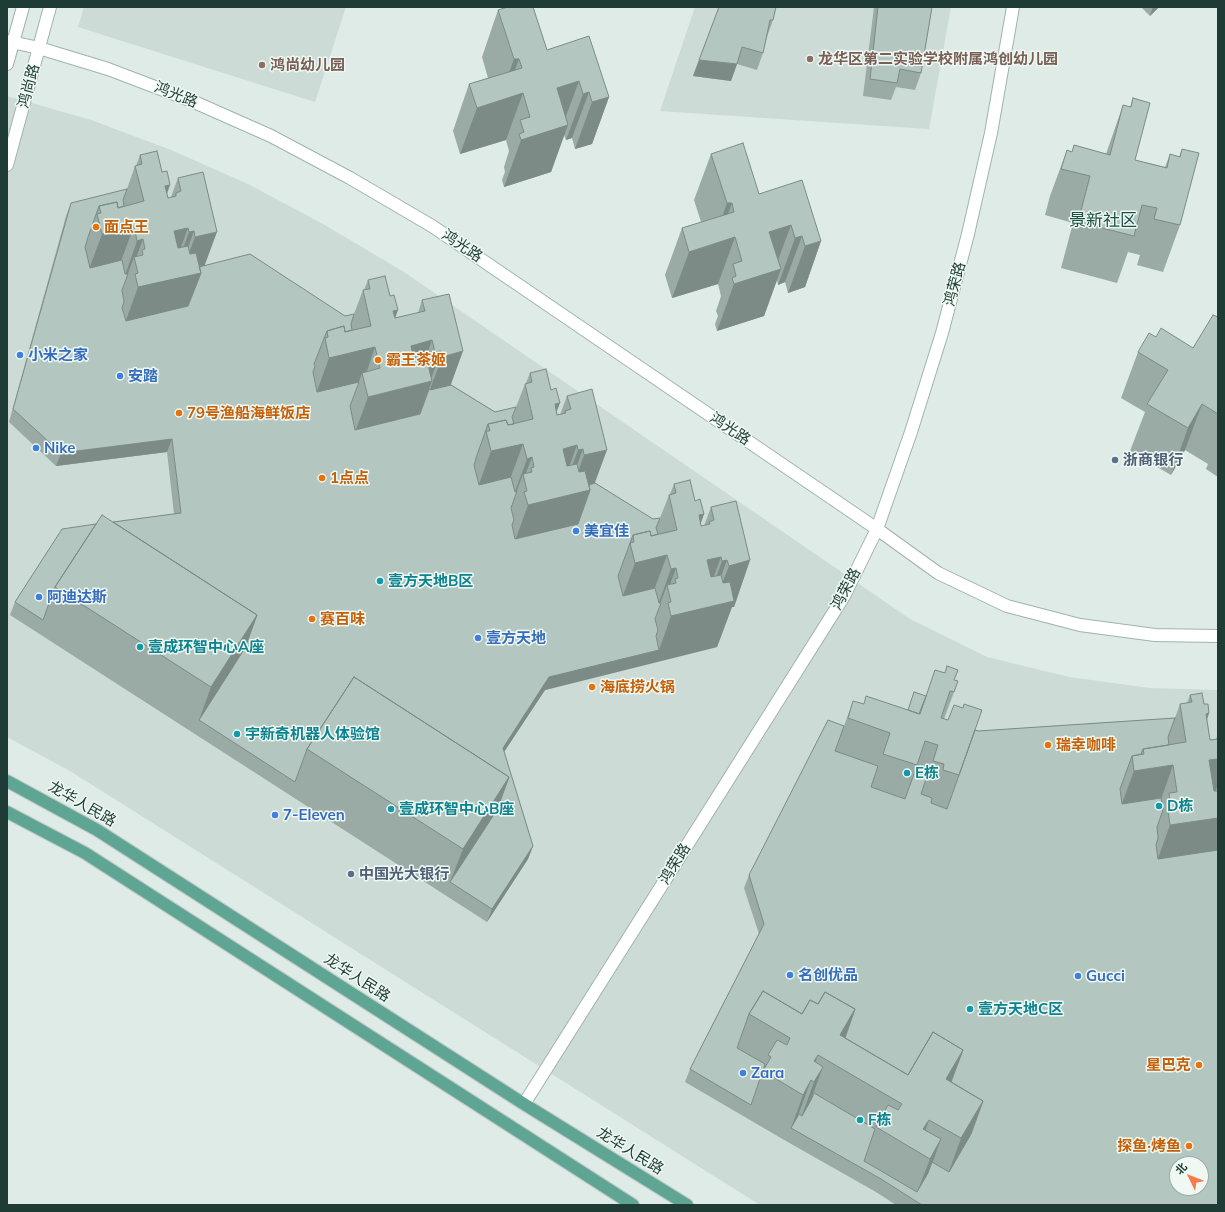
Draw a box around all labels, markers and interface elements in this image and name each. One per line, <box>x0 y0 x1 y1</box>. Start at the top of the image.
place label: 龙华区第二实验学校附属鸿创幼儿园 <box>818 50 1058 68</box>
marker: 龙华区第二实验学校附属鸿创幼儿园 <box>805 54 815 64</box>
place label: 鸿尚幼儿园 <box>270 56 345 74</box>
marker: 鸿尚幼儿园 <box>257 60 267 70</box>
street label: 鸿尚路 <box>14 62 44 110</box>
street label: 鸿光路 <box>152 78 200 112</box>
district label: 景新社区 <box>1069 211 1137 231</box>
place label: 面点王 <box>104 218 149 236</box>
marker: 面点王 <box>91 222 101 232</box>
street label: 鸿光路 <box>438 226 486 266</box>
street label: 鸿荣路 <box>940 260 970 308</box>
place label: 小米之家 <box>28 346 88 364</box>
marker: 小米之家 <box>15 350 25 360</box>
place label: 霸王茶姬 <box>386 351 446 369</box>
marker: 霸王茶姬 <box>373 355 383 365</box>
place label: 安踏 <box>128 367 158 385</box>
marker: 安踏 <box>115 371 125 381</box>
place label: 79号渔船海鲜饭店 <box>187 404 310 422</box>
marker: 79号渔船海鲜饭店 <box>174 408 184 418</box>
street label: 鸿光路 <box>706 409 754 449</box>
place label: Nike <box>44 439 76 457</box>
marker: Nike <box>31 443 41 453</box>
place label: 浙商银行 <box>1123 451 1183 469</box>
marker: 浙商银行 <box>1110 455 1120 465</box>
place label: 1点点 <box>330 469 369 487</box>
marker: 1点点 <box>317 473 327 483</box>
place label: 美宜佳 <box>584 522 629 540</box>
marker: 美宜佳 <box>571 526 581 536</box>
street label: 鸿荣路 <box>827 565 865 613</box>
place label: 壹方天地B区 <box>388 572 473 590</box>
marker: 壹方天地B区 <box>375 576 385 586</box>
place label: 阿迪达斯 <box>47 588 107 606</box>
marker: 阿迪达斯 <box>34 592 44 602</box>
place label: 赛百味 <box>320 610 365 628</box>
marker: 赛百味 <box>307 614 317 624</box>
place label: 壹方天地 <box>486 629 546 647</box>
marker: 壹方天地 <box>473 633 483 643</box>
place label: 壹成环智中心A座 <box>148 638 264 656</box>
marker: 壹成环智中心A座 <box>135 642 145 652</box>
place label: 海底捞火锅 <box>600 678 675 696</box>
marker: 海底捞火锅 <box>587 682 597 692</box>
place label: 宇新奇机器人体验馆 <box>245 725 380 743</box>
marker: 宇新奇机器人体验馆 <box>232 729 242 739</box>
place label: 瑞幸咖啡 <box>1056 736 1116 754</box>
marker: 瑞幸咖啡 <box>1043 740 1053 750</box>
place label: E栋 <box>915 764 939 782</box>
marker: E栋 <box>902 768 912 778</box>
street label: 龙华人民路 <box>45 777 119 831</box>
place label: D栋 <box>1167 797 1193 815</box>
place label: 壹成环智中心B座 <box>399 800 514 818</box>
marker: D栋 <box>1154 801 1164 811</box>
marker: 壹成环智中心B座 <box>386 804 396 814</box>
place label: 7-Eleven <box>283 806 345 824</box>
marker: 7-Eleven <box>270 810 280 820</box>
street label: 鸿荣路 <box>655 840 695 888</box>
place label: 中国光大银行 <box>359 865 449 883</box>
marker: 中国光大银行 <box>346 869 356 879</box>
street label: 龙华人民路 <box>321 950 393 1006</box>
place label: 名创优品 <box>798 966 858 984</box>
place label: Gucci <box>1086 967 1125 985</box>
marker: 名创优品 <box>785 970 795 980</box>
marker: Gucci <box>1073 971 1083 981</box>
place label: 壹方天地C区 <box>978 1000 1063 1018</box>
marker: 壹方天地C区 <box>965 1004 975 1014</box>
place label: 星巴克 <box>1146 1056 1191 1074</box>
marker: 星巴克 <box>1194 1060 1204 1070</box>
place label: Zara <box>751 1064 784 1082</box>
marker: Zara <box>738 1068 748 1078</box>
place label: F栋 <box>868 1111 892 1129</box>
marker: F栋 <box>855 1115 865 1125</box>
street label: 龙华人民路 <box>593 1123 667 1179</box>
place label: 探鱼·烤鱼 <box>1117 1137 1181 1155</box>
marker: 探鱼·烤鱼 <box>1184 1141 1194 1151</box>
north arrow <box>1169 1156 1209 1196</box>
text: 北 <box>1172 1160 1190 1177</box>

